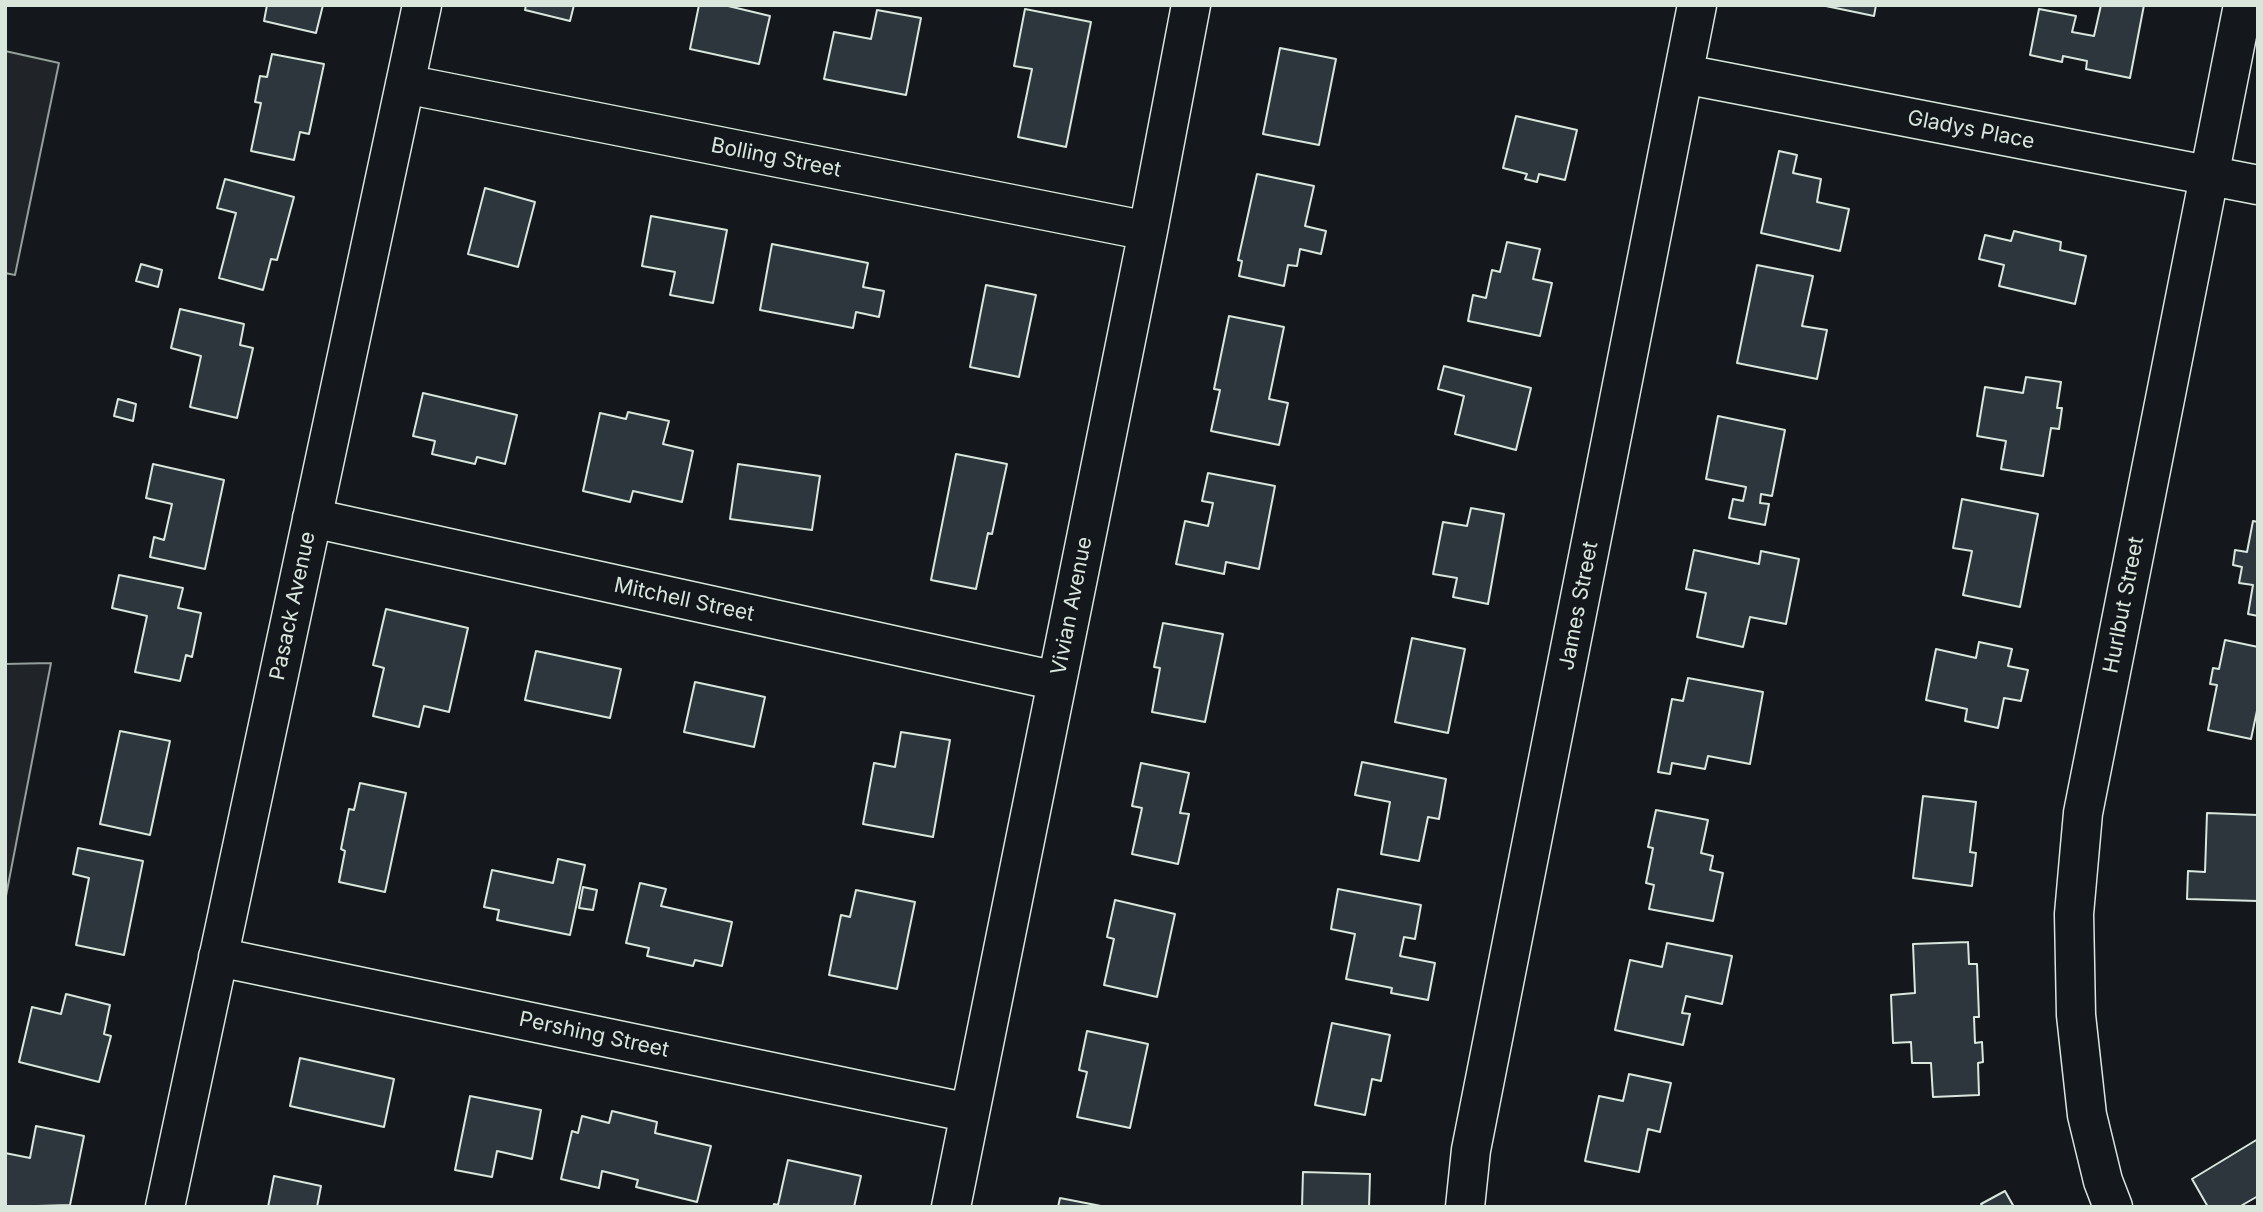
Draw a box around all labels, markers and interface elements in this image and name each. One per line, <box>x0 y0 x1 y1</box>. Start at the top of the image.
street label: Gladys Place <box>1905 105 2037 155</box>
street label: Bolling Street <box>709 133 843 183</box>
street label: Pasack Avenue <box>265 529 321 683</box>
street label: Vivian Avenue <box>1046 535 1098 677</box>
street label: Hurlbut Street <box>2098 535 2150 675</box>
street label: James Street <box>1554 539 1604 673</box>
street label: Mitchell Street <box>612 573 756 627</box>
street label: Pershing Street <box>517 1007 671 1063</box>

